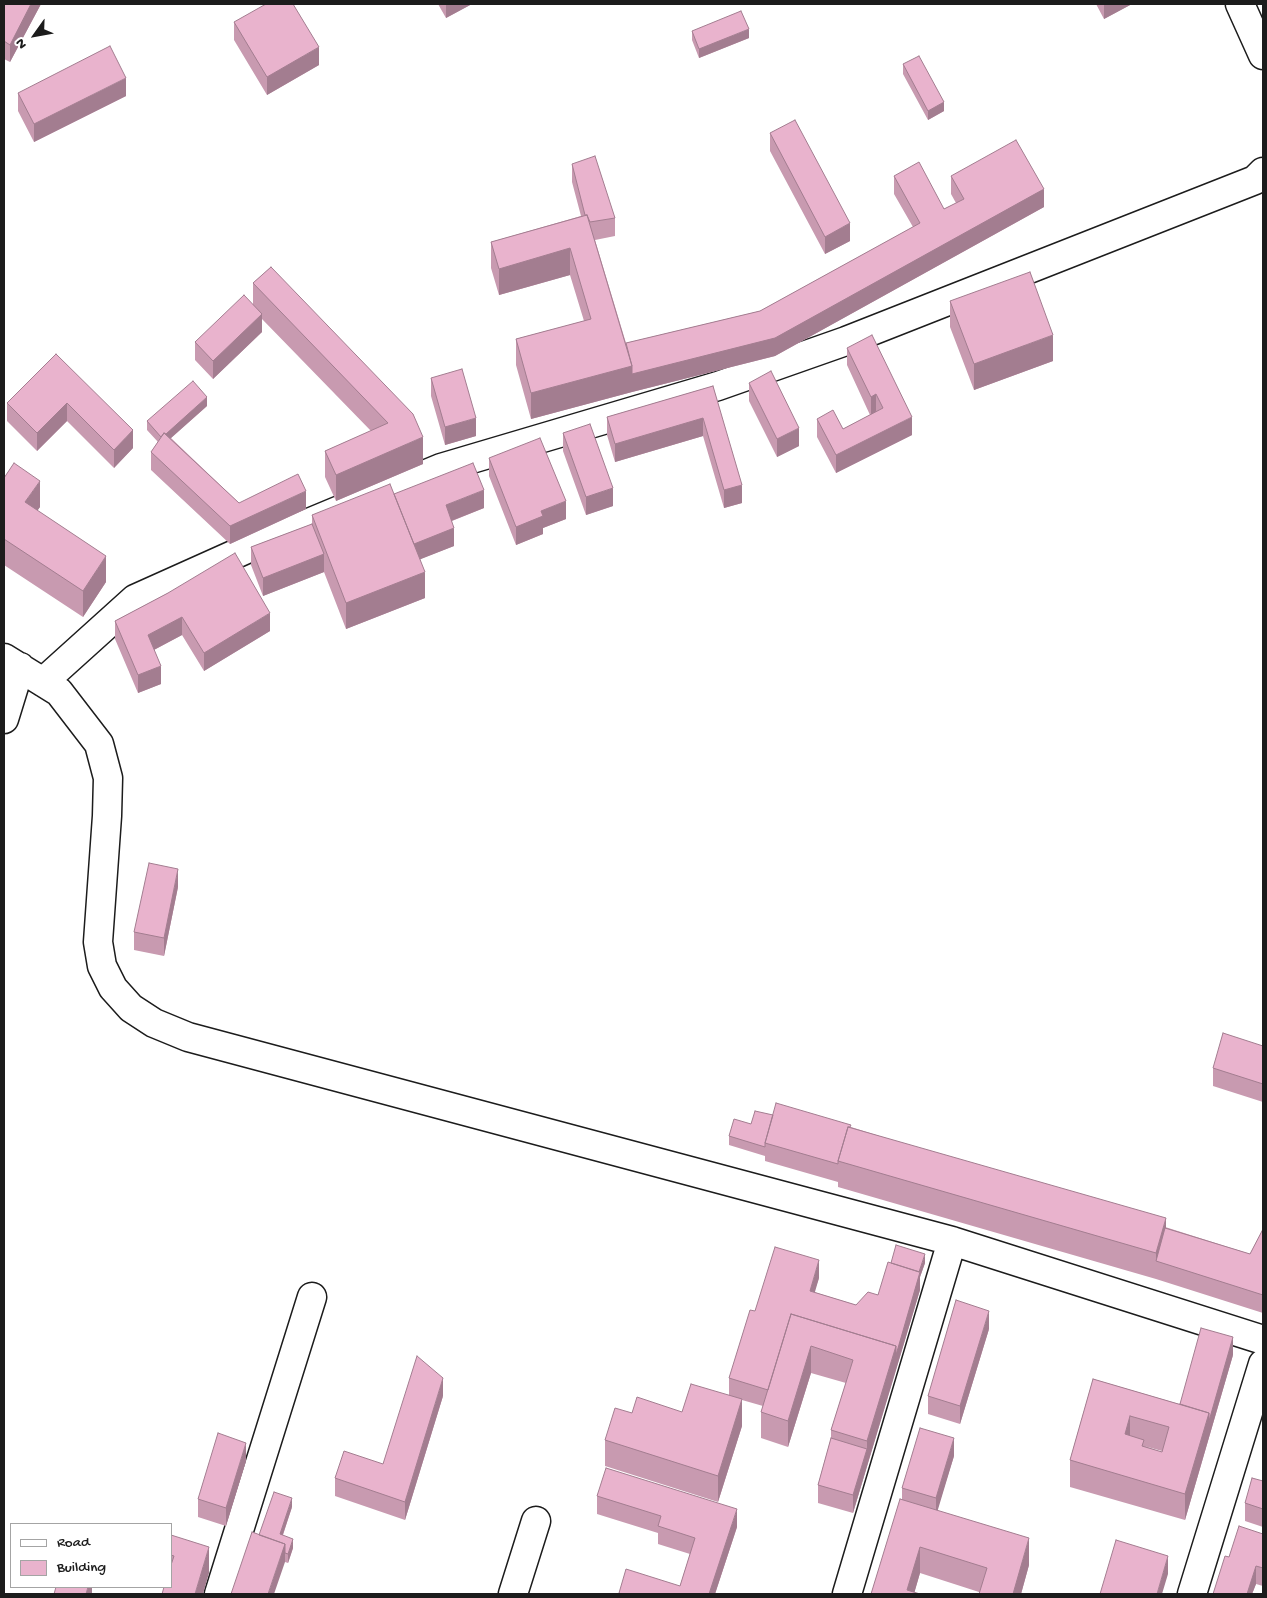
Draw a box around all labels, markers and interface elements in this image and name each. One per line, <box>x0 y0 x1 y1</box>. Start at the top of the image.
north arrow <box>10 10 60 60</box>
text: N <box>12 35 31 52</box>
legend <box>10 1523 172 1588</box>
text: Road <box>57 1534 90 1552</box>
text: Building <box>57 1559 106 1577</box>

